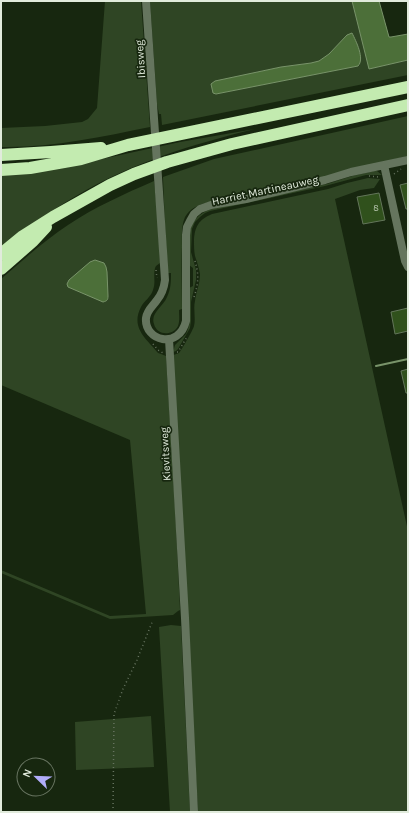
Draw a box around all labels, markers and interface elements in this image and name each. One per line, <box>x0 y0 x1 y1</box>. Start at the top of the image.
street label: Ibisweg <box>133 39 148 79</box>
street label: Harriet Martineauweg <box>211 173 320 208</box>
house number: 8 <box>373 203 379 213</box>
street label: Kievitsweg <box>158 426 173 481</box>
north arrow <box>16 757 56 797</box>
text: N <box>20 767 35 779</box>

